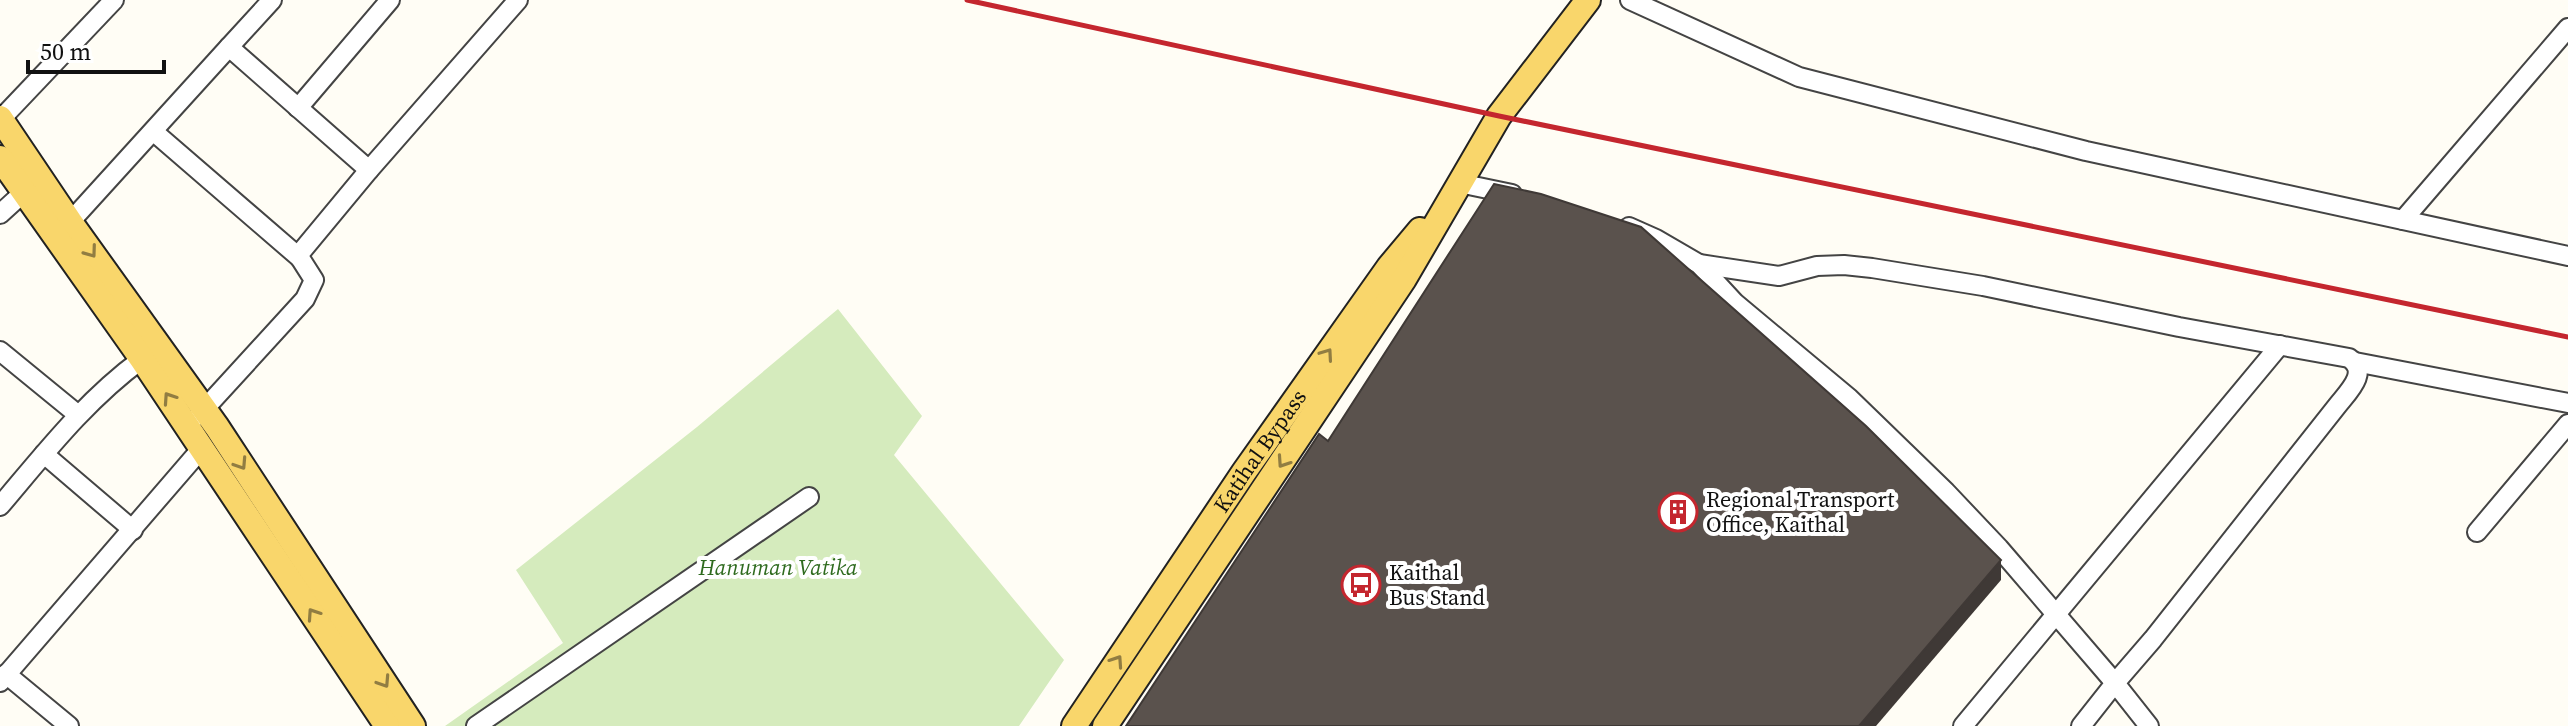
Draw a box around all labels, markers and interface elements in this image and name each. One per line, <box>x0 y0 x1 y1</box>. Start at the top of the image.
scale bar <box>28 24 164 74</box>
text: 50 m <box>40 35 91 68</box>
one-way arrow <box>81 243 96 258</box>
one-way arrow <box>1317 349 1332 363</box>
street label: Katihal Bypass <box>1206 383 1313 518</box>
one-way arrow <box>164 392 179 406</box>
one-way arrow <box>1277 453 1292 467</box>
one-way arrow <box>232 455 247 470</box>
place label: Regional Transport Office, Kaithal <box>1706 484 1895 539</box>
building icon: Regional Transport Office, Kaithal <box>1657 491 1699 533</box>
park label: Hanuman Vatika <box>697 552 858 582</box>
place label: Kaithal Bus Stand <box>1389 557 1486 612</box>
bus stop icon: Kaithal Bus Stand <box>1340 564 1382 606</box>
one-way arrow <box>308 609 323 623</box>
one-way arrow <box>1107 655 1122 670</box>
one-way arrow <box>374 673 389 687</box>

